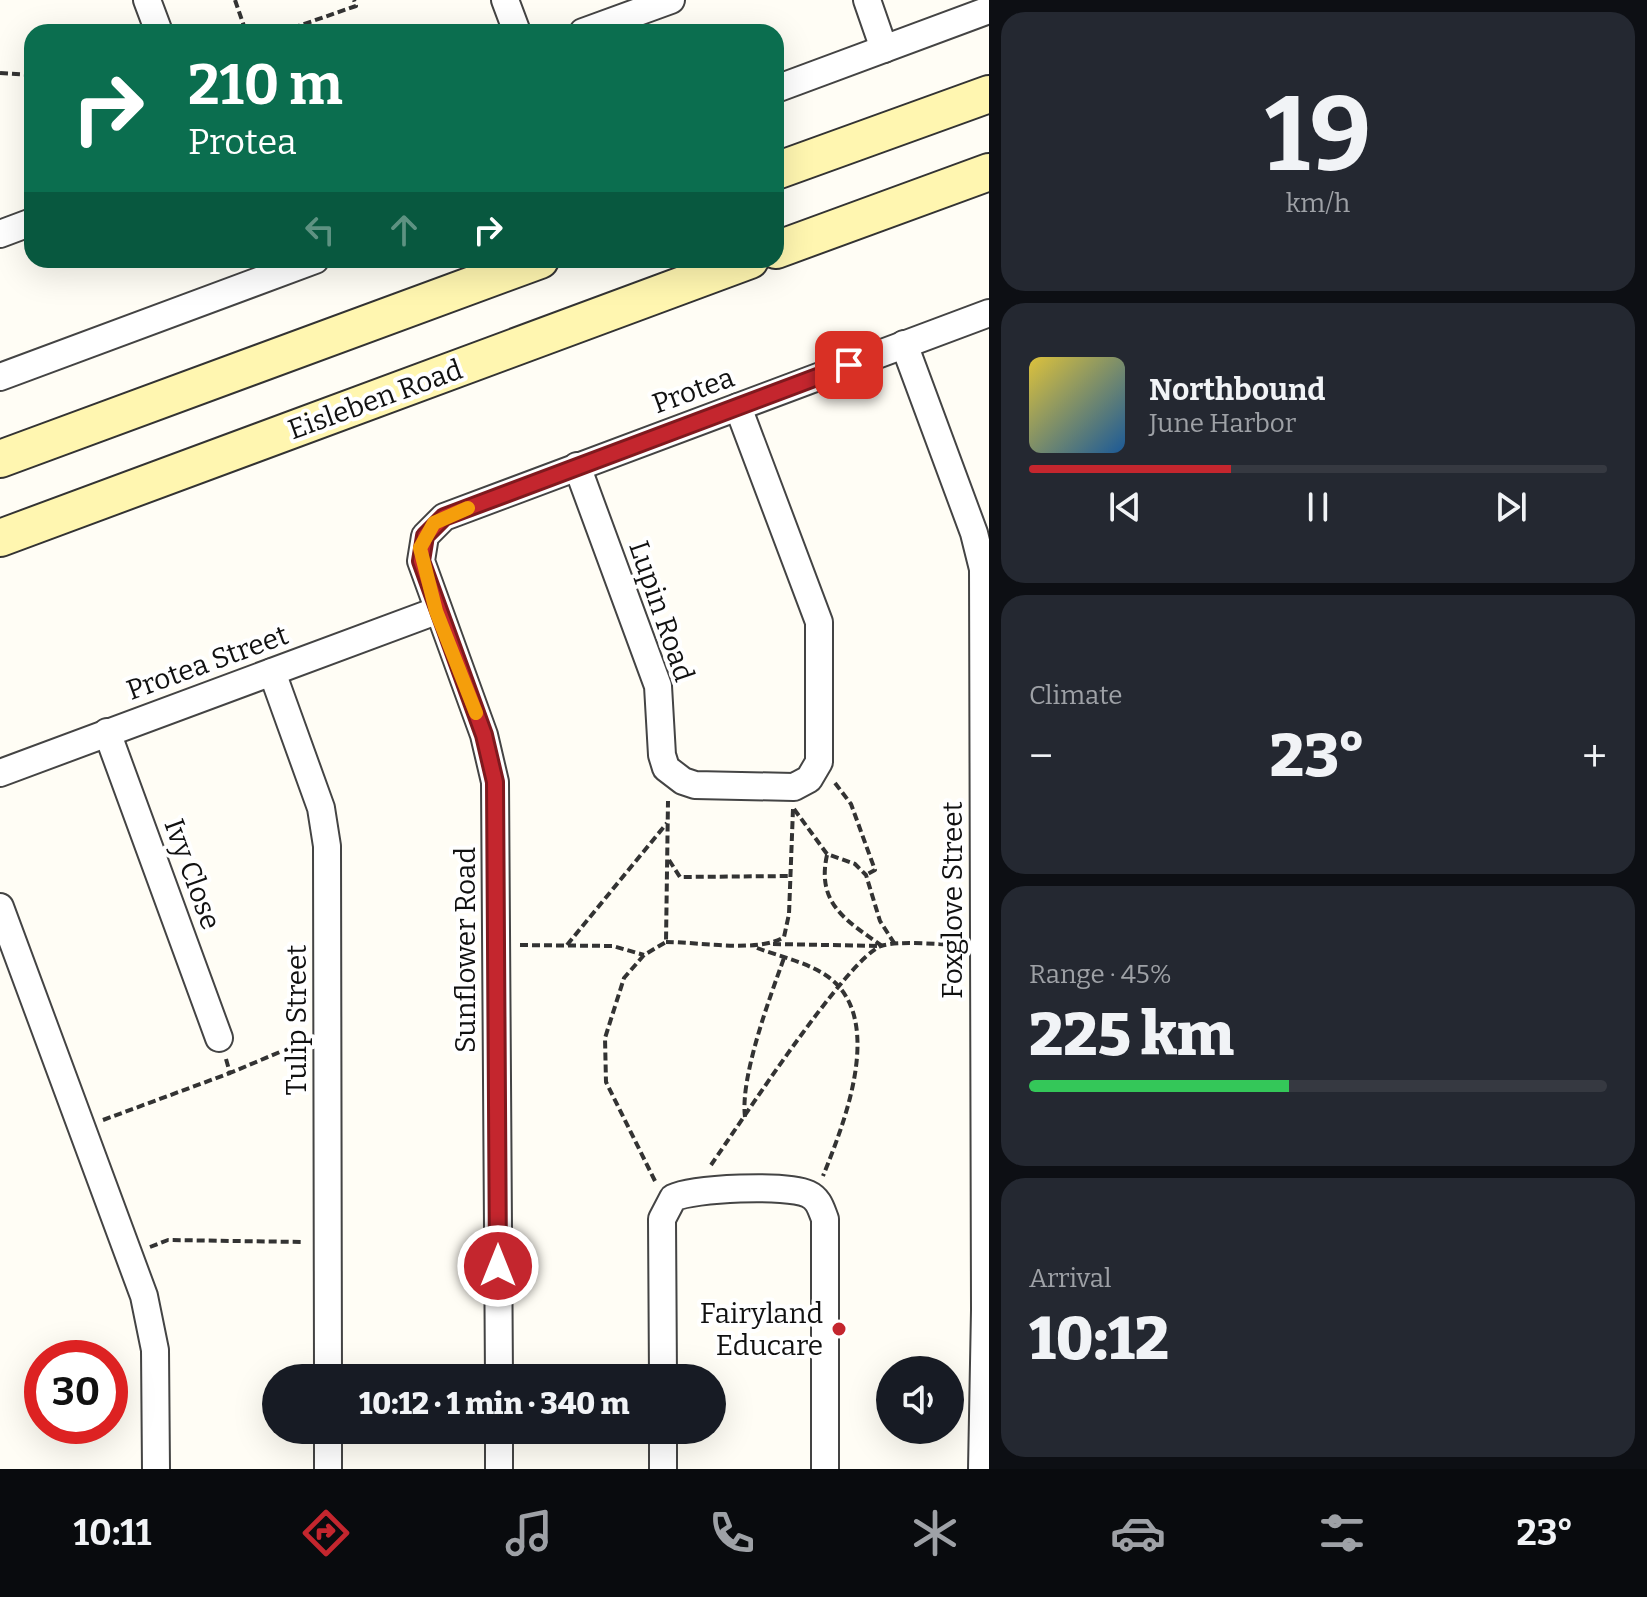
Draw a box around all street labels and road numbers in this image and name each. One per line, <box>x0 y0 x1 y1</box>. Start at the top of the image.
street label: Eisleben Road <box>284 353 467 446</box>
street label: Protea <box>648 360 739 420</box>
street label: Lupin Road <box>622 537 701 686</box>
street label: Protea Street <box>122 618 292 707</box>
street label: Foxglove Street <box>936 801 969 999</box>
street label: Ivy Close <box>157 814 228 934</box>
street label: Sunflower Road <box>449 847 482 1053</box>
street label: Tulip Street <box>280 945 313 1095</box>

